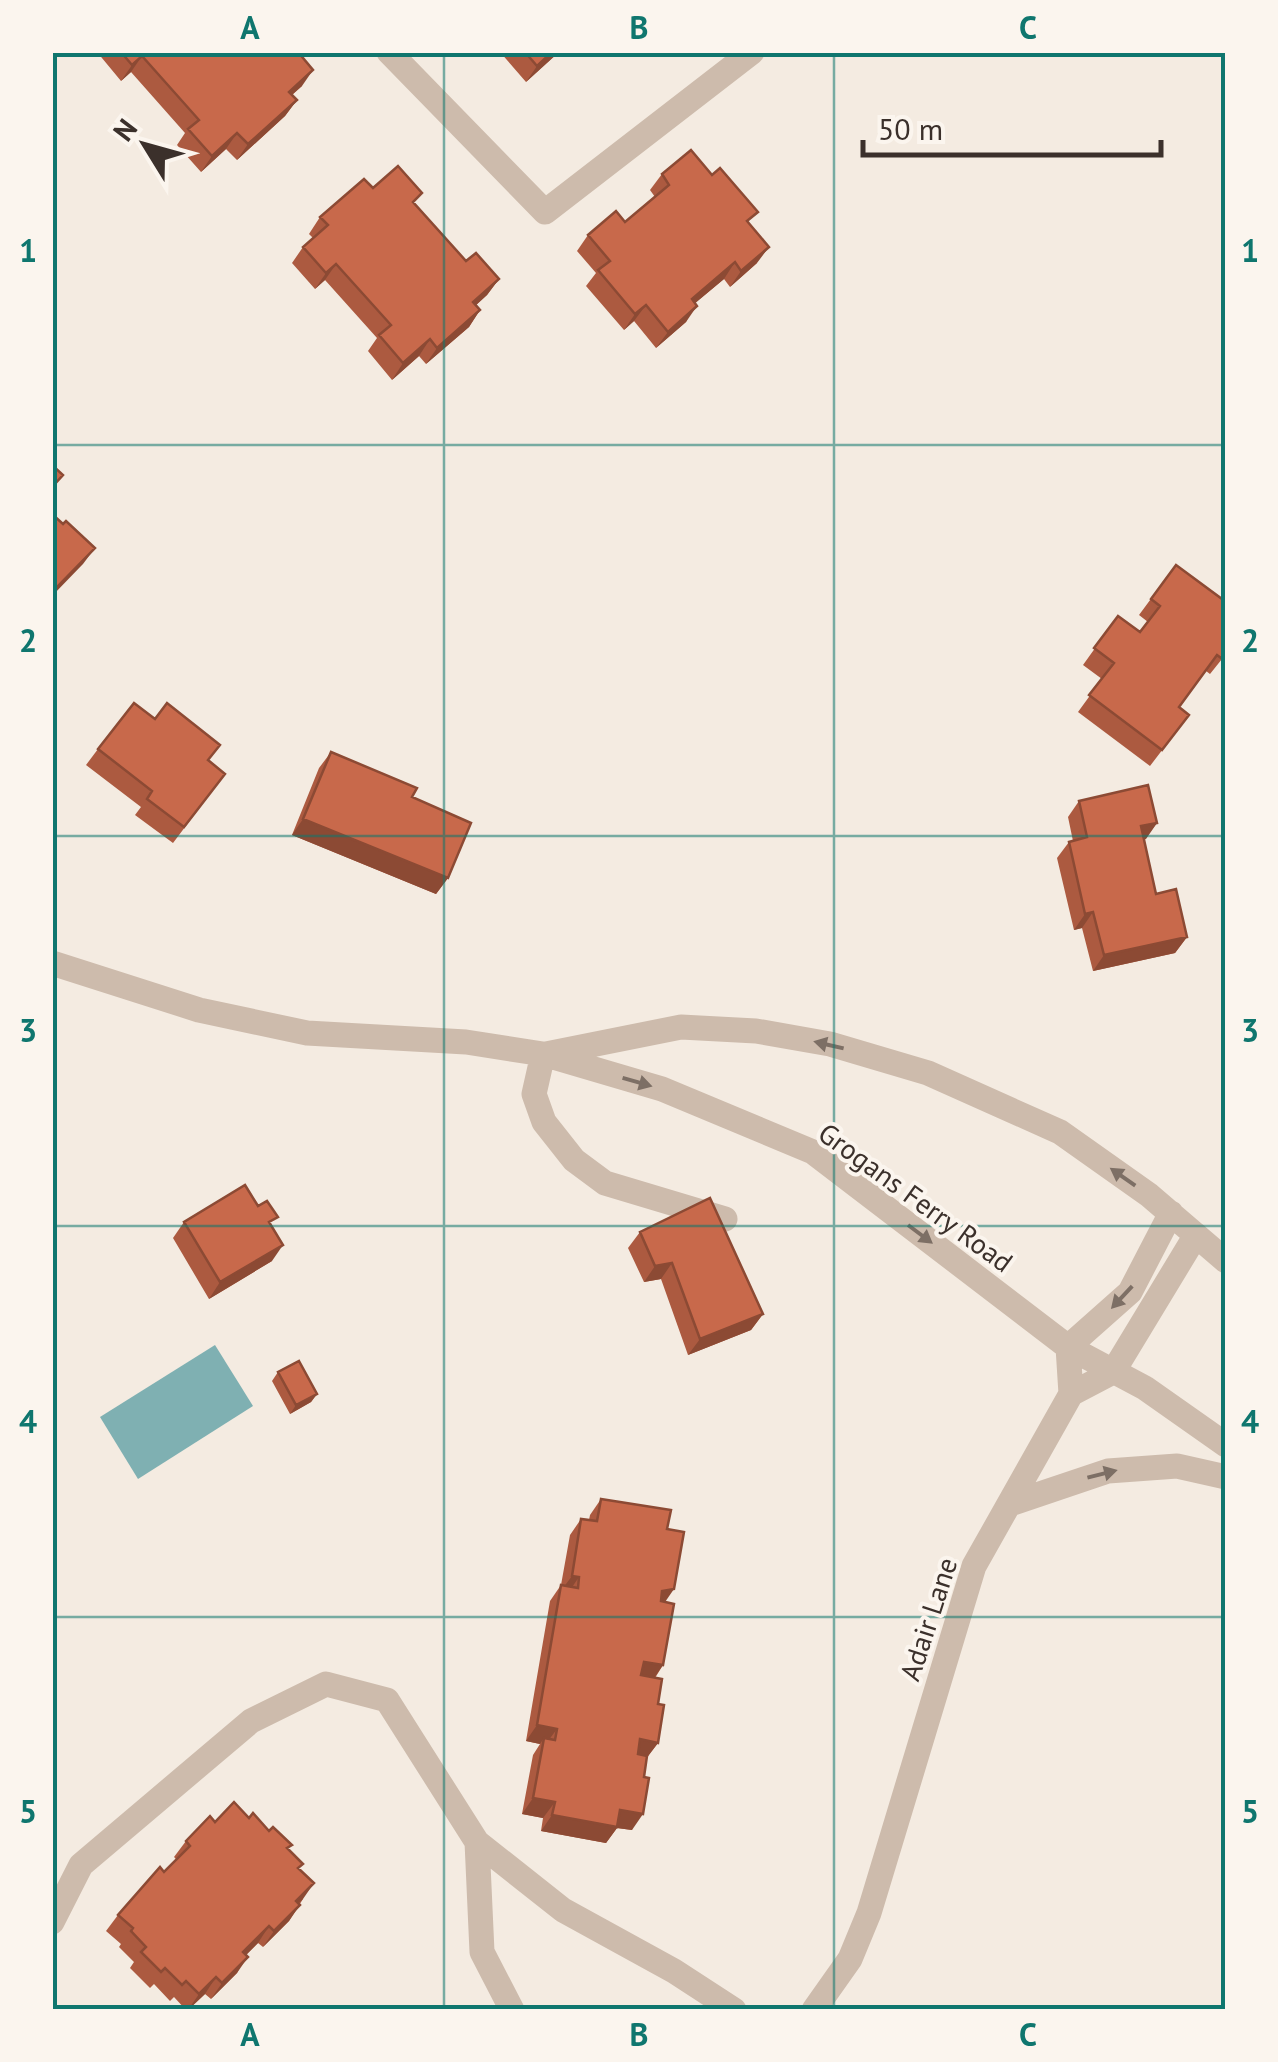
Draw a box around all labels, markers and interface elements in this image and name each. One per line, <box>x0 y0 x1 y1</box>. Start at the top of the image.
text: A <box>240 6 260 48</box>
text: B <box>630 6 648 48</box>
text: C <box>1019 6 1037 48</box>
north arrow <box>95 95 195 195</box>
scale bar <box>863 95 1160 157</box>
text: 50 m <box>878 109 943 148</box>
text: N <box>104 111 145 148</box>
text: 1 <box>19 229 37 271</box>
text: 1 <box>1241 229 1259 271</box>
text: 2 <box>19 619 37 661</box>
text: 2 <box>1241 619 1259 661</box>
text: 3 <box>19 1009 37 1051</box>
text: 3 <box>1241 1009 1259 1051</box>
one-way arrow <box>813 1036 844 1052</box>
one-way arrow <box>622 1075 652 1090</box>
street label: Grogans Ferry Road <box>811 1114 1021 1280</box>
one-way arrow <box>1110 1168 1137 1187</box>
one-way arrow <box>907 1224 933 1244</box>
one-way arrow <box>1111 1284 1134 1308</box>
text: 4 <box>19 1400 37 1442</box>
text: 4 <box>1241 1400 1259 1442</box>
one-way arrow <box>1087 1466 1118 1481</box>
street label: Adair Lane <box>891 1553 965 1685</box>
text: 5 <box>19 1790 37 1832</box>
text: 5 <box>1241 1790 1259 1832</box>
text: A <box>240 2013 260 2055</box>
text: B <box>630 2013 648 2055</box>
text: C <box>1019 2013 1037 2055</box>

